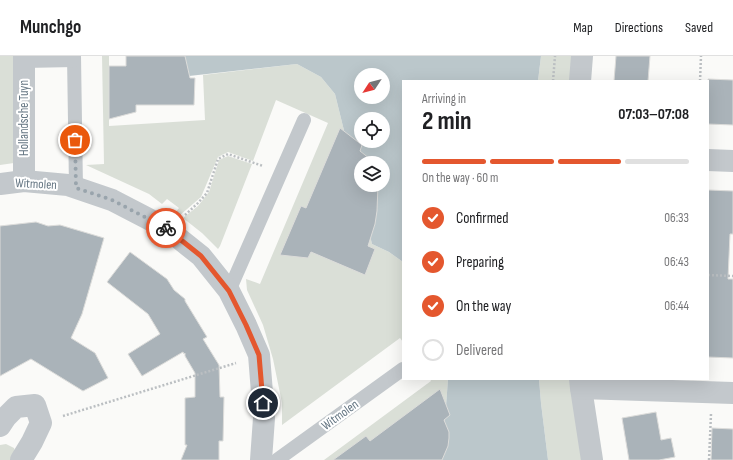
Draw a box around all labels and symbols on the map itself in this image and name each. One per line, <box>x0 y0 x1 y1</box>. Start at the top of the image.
north arrow <box>354 68 390 104</box>
street label: Hollandsche Tuyn <box>16 80 32 156</box>
pin <box>58 123 92 157</box>
street label: Witmolen <box>15 175 57 193</box>
courier <box>146 208 186 248</box>
pin <box>246 386 280 420</box>
street label: Witmolen <box>318 396 362 434</box>

